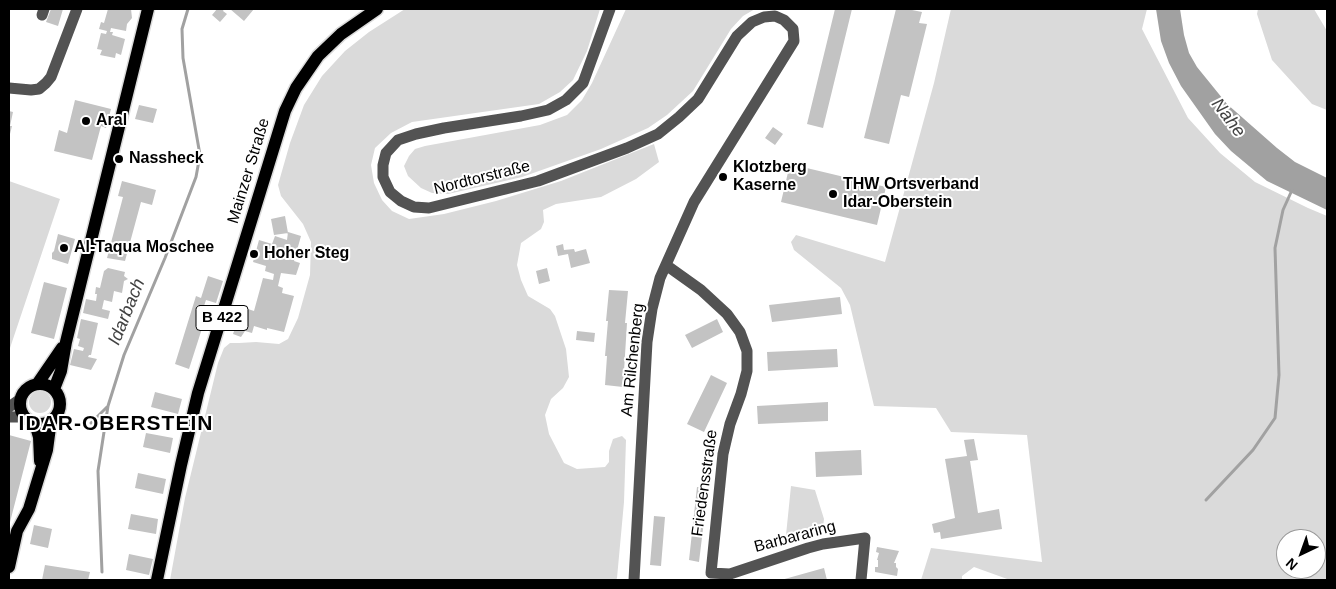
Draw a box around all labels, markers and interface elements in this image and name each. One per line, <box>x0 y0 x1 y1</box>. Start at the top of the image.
water label: Nahe <box>1206 94 1250 142</box>
place label: Aral <box>96 111 127 131</box>
marker: Aral <box>80 115 92 127</box>
street label: Mainzer Straße <box>224 116 274 226</box>
place label: Nassheck <box>129 149 204 169</box>
marker: Nassheck <box>113 153 125 165</box>
street label: Nordtorstraße <box>432 157 532 199</box>
place label: Klotzberg Kaserne <box>733 158 807 196</box>
marker: Klotzberg Kaserne <box>717 171 729 183</box>
place label: THW Ortsverband Idar-Oberstein <box>843 175 979 213</box>
marker: THW Ortsverband Idar-Oberstein <box>827 188 839 200</box>
place label: Al-Taqua Moschee <box>74 238 214 258</box>
marker: Al-Taqua Moschee <box>58 242 70 254</box>
place label: Hoher Steg <box>264 244 349 264</box>
marker: Hoher Steg <box>248 248 260 260</box>
water label: Idarbach <box>104 275 150 349</box>
street label: Am Rilchenberg <box>618 302 648 418</box>
road number: B 422 <box>196 306 248 330</box>
district label: IDAR-OBERSTEIN <box>17 411 215 437</box>
street label: Friedensstraße <box>688 428 722 538</box>
street label: Barbararing <box>752 517 838 557</box>
north arrow <box>1276 529 1326 579</box>
text: N <box>1283 555 1301 574</box>

